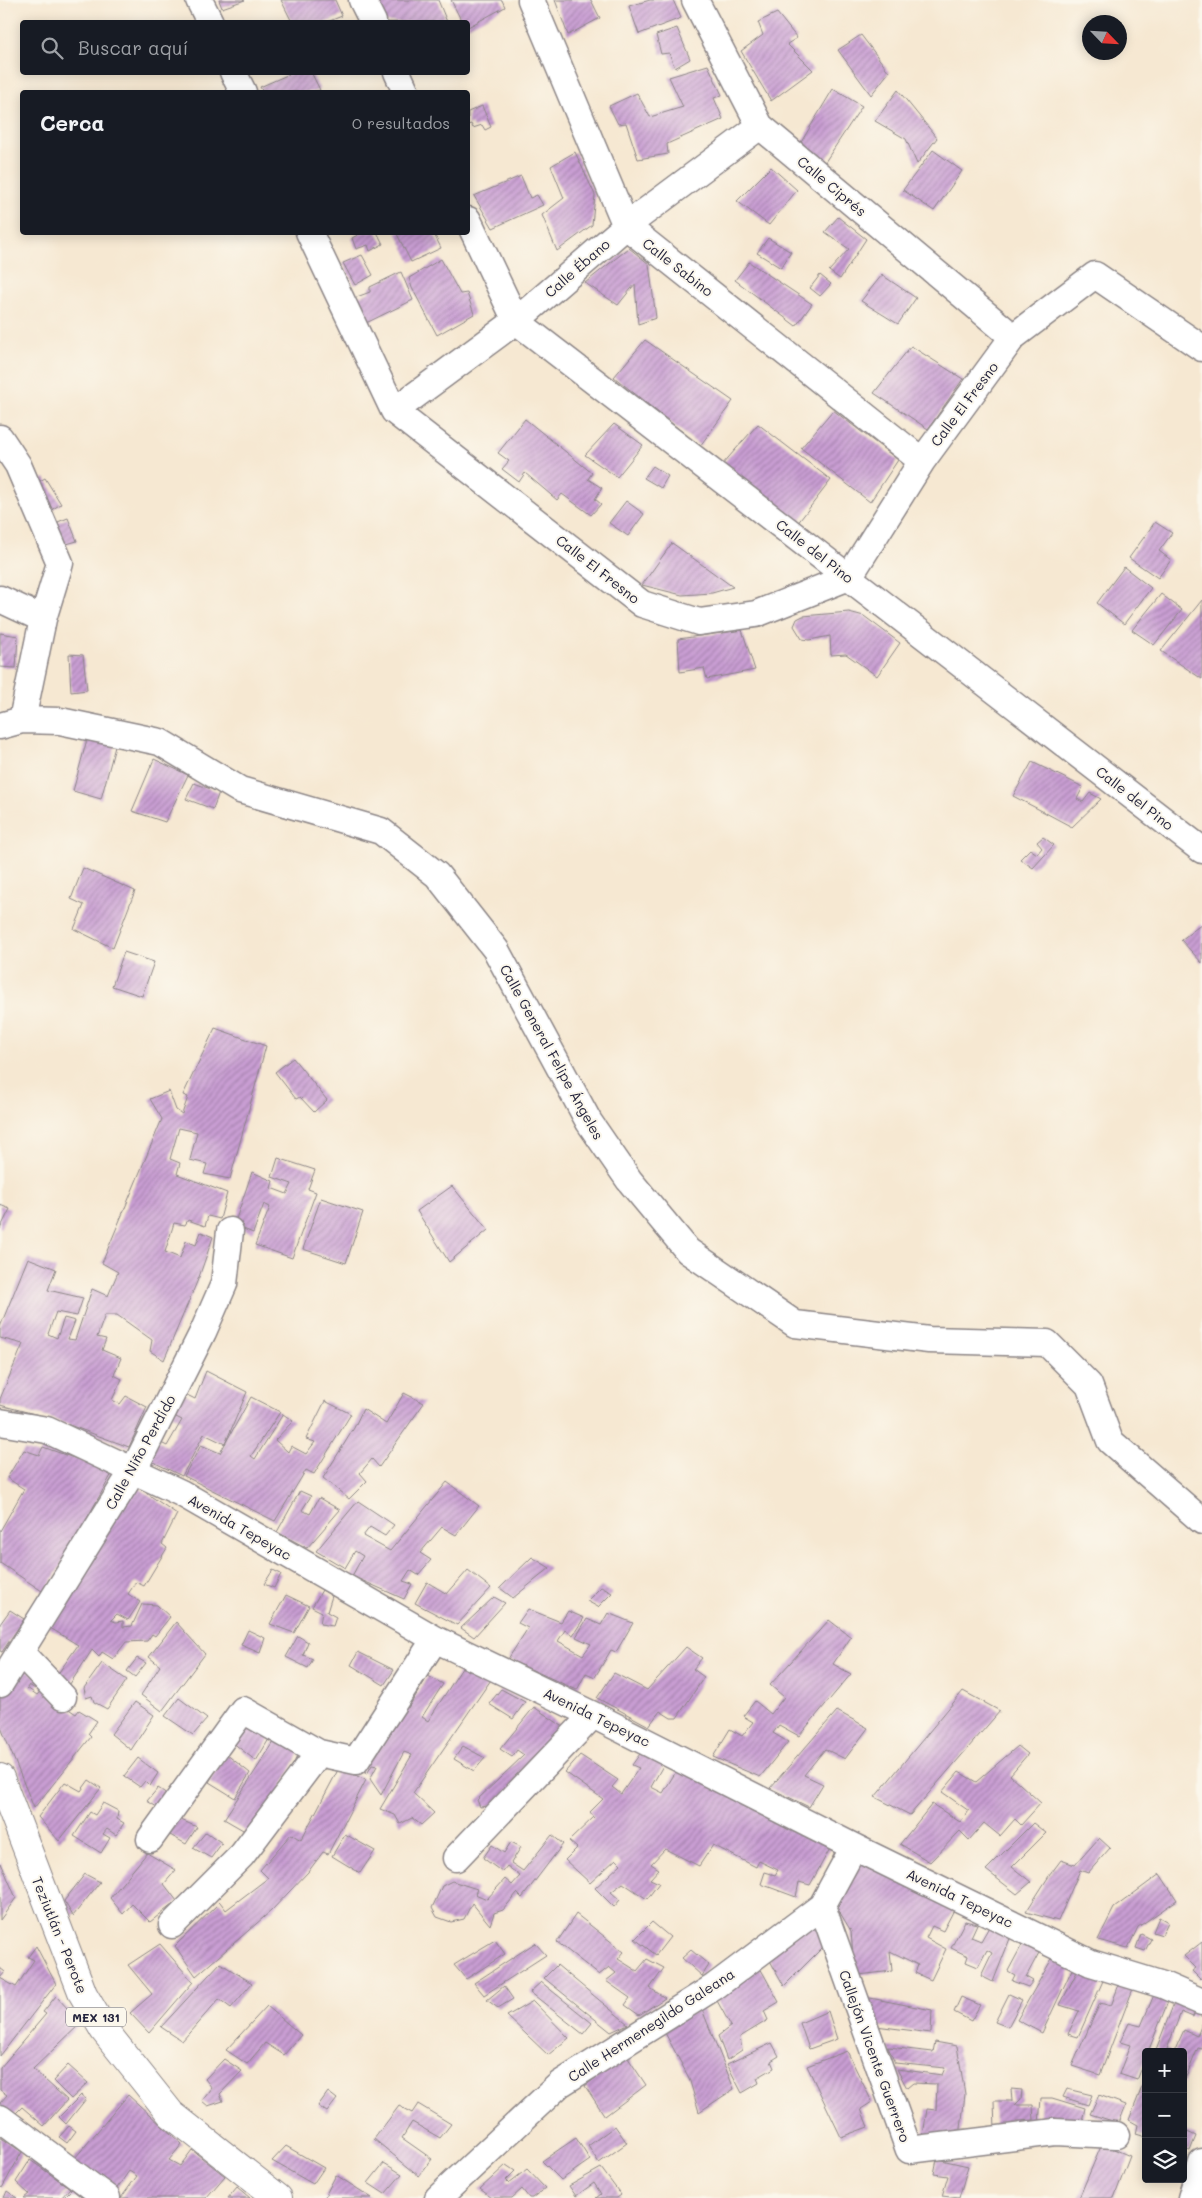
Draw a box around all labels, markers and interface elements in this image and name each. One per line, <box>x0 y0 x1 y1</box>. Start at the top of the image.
north arrow <box>1082 15 1127 60</box>
search box <box>20 20 470 75</box>
icon: search <box>38 34 66 62</box>
text: Buscar aquí <box>78 35 188 60</box>
text: Cerca <box>40 109 105 136</box>
text: 0 resultados <box>352 112 450 133</box>
street label: Calle Ciprés <box>793 152 871 220</box>
street label: Calle Sabino <box>639 233 717 301</box>
street label: Calle Ébano <box>540 234 614 302</box>
street label: Calle El Fresno <box>926 358 1002 450</box>
street label: Calle del Pino <box>772 515 858 587</box>
street label: Calle El Fresno <box>552 530 644 608</box>
street label: Calle del Pino <box>1092 762 1178 834</box>
street label: Calle General Felipe Ángeles <box>496 961 608 1143</box>
street label: Calle Niño Perdido <box>101 1391 179 1513</box>
street label: Avenida Tepeyac <box>185 1490 295 1564</box>
street label: Avenida Tepeyac <box>540 1683 654 1751</box>
street label: Avenida Tepeyac <box>903 1864 1017 1932</box>
street label: Teziutlán - Perote <box>28 1874 92 1996</box>
street label: Calle Hermenegildo Galeana <box>564 1964 738 2086</box>
street label: Callejón Vicente Guerrero <box>835 1967 915 2145</box>
road number: MEX 131 <box>66 2008 126 2026</box>
map controls <box>1142 2048 1187 2183</box>
button: + <box>1142 2048 1187 2093</box>
button: − <box>1142 2093 1187 2138</box>
button: layers <box>1142 2138 1187 2183</box>

